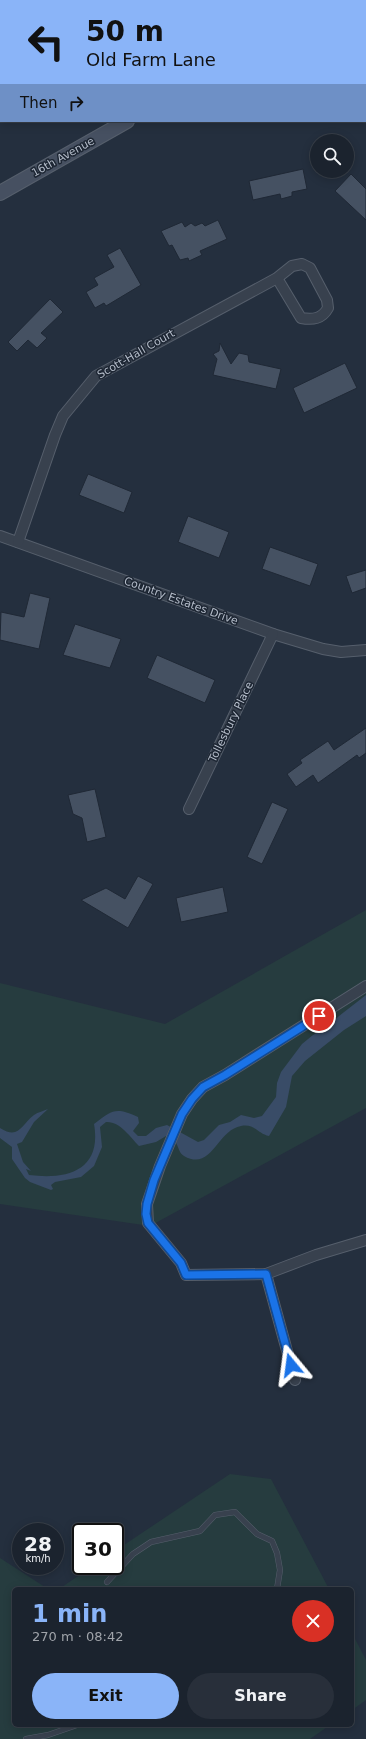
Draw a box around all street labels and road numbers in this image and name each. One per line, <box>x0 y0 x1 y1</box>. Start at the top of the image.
street label: 16th Avenue <box>29 134 97 180</box>
street label: Scott-Hall Court <box>95 326 178 381</box>
street label: Country Estates Drive <box>122 574 240 628</box>
street label: Tollesbury Place <box>205 679 256 765</box>

